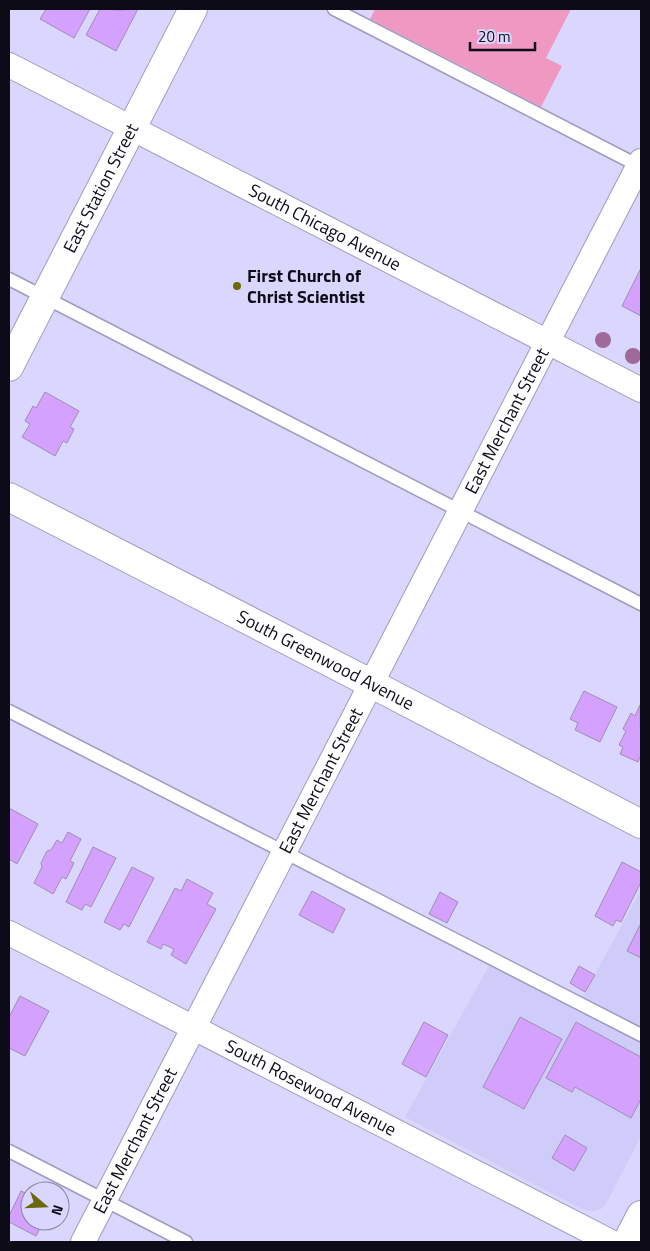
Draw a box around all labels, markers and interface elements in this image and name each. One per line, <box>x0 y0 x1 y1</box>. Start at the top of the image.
scale bar <box>470 20 535 52</box>
text: 20 m <box>478 25 511 48</box>
street label: East Station Street <box>56 118 145 258</box>
street label: South Chicago Avenue <box>244 176 406 277</box>
place label: First Church of Christ Scientist <box>247 262 365 310</box>
marker: First Church of Christ Scientist <box>231 280 243 292</box>
street label: East Merchant Street <box>458 342 556 498</box>
street label: South Greenwood Avenue <box>232 603 419 717</box>
street label: East Merchant Street <box>272 702 370 858</box>
street label: South Rosewood Avenue <box>221 1032 401 1143</box>
street label: East Merchant Street <box>86 1062 184 1218</box>
north arrow <box>20 1181 70 1231</box>
text: N <box>46 1202 69 1218</box>

